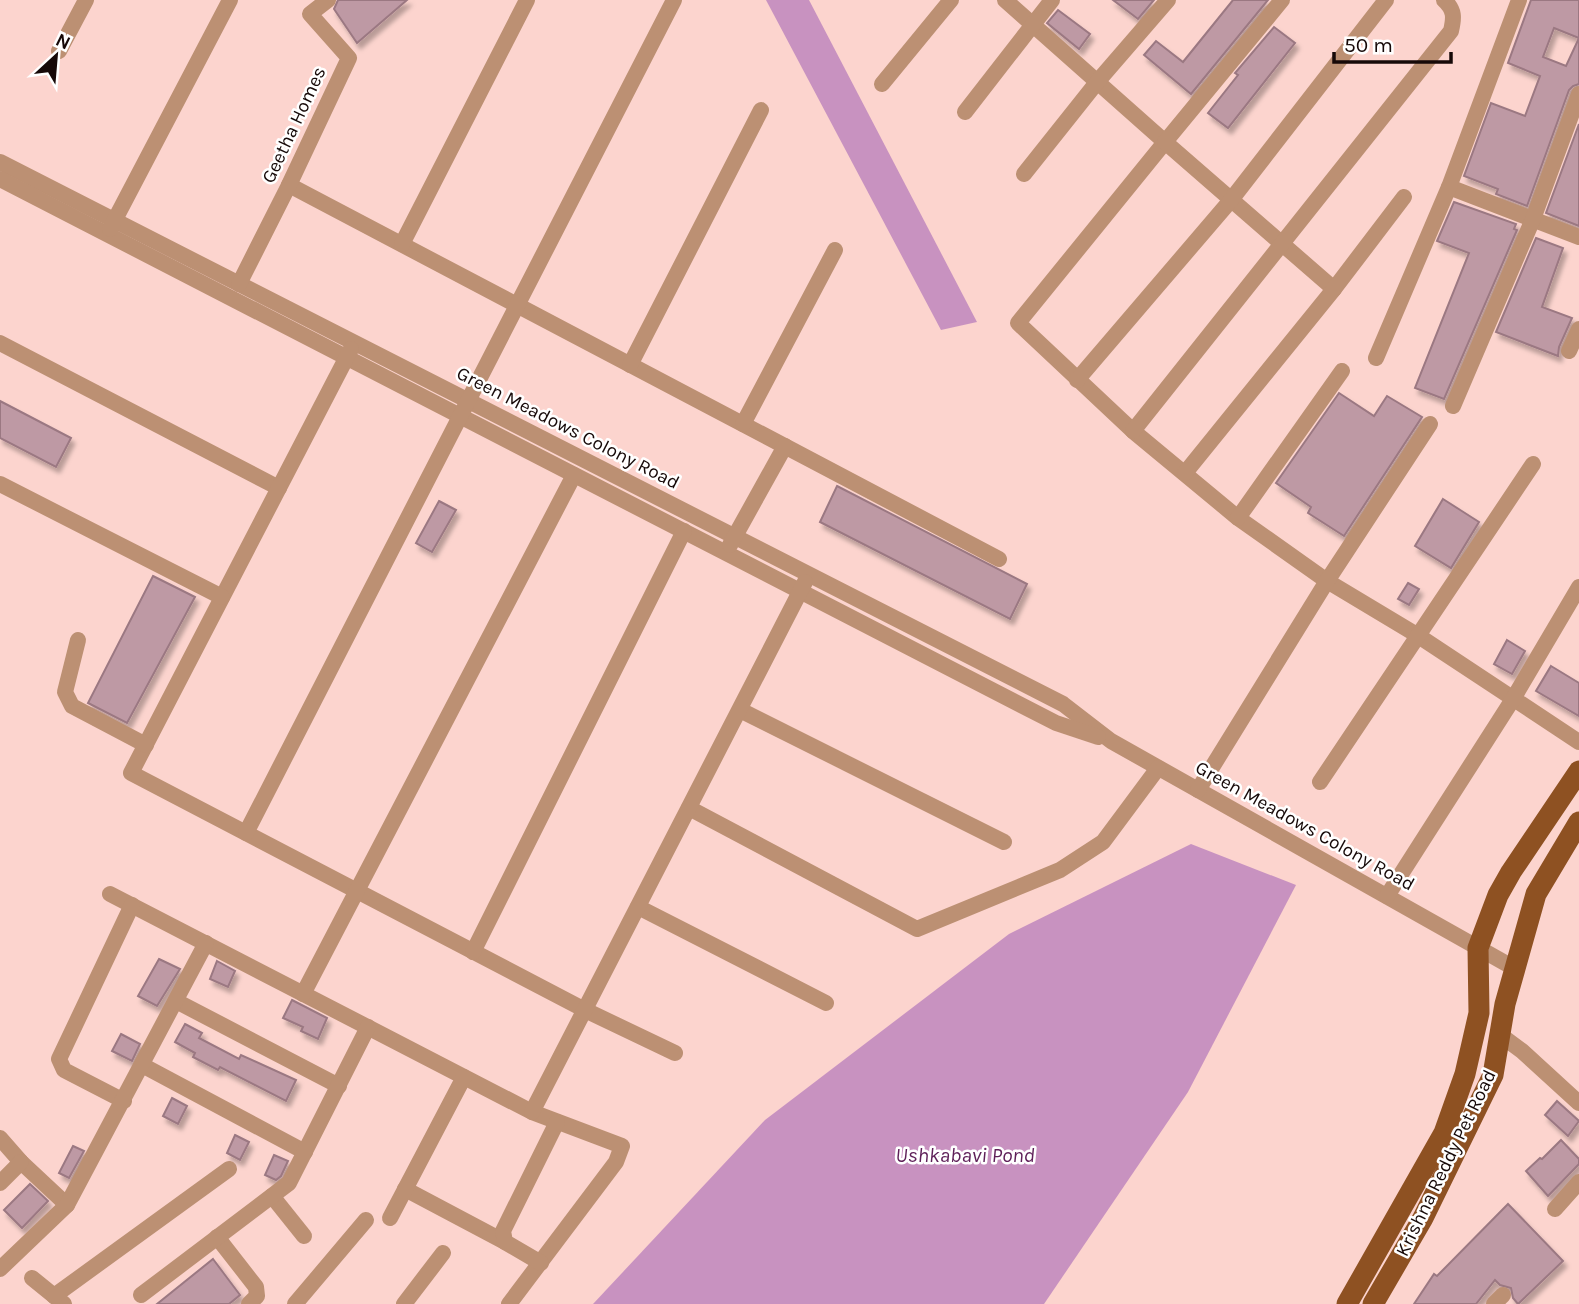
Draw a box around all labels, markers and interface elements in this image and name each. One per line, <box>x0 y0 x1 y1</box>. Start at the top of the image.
north arrow <box>21 21 91 91</box>
scale bar <box>1334 21 1451 65</box>
text: N <box>52 29 74 54</box>
text: 50 m <box>1344 33 1393 57</box>
street label: Geetha Homes <box>257 63 331 187</box>
street label: Green Meadows Colony Road <box>453 362 683 494</box>
street label: Green Meadows Colony Road <box>1192 756 1418 896</box>
street label: Krishna Reddy Pet Road <box>1391 1066 1501 1260</box>
water label: Ushkabavi Pond <box>895 1143 1035 1167</box>

